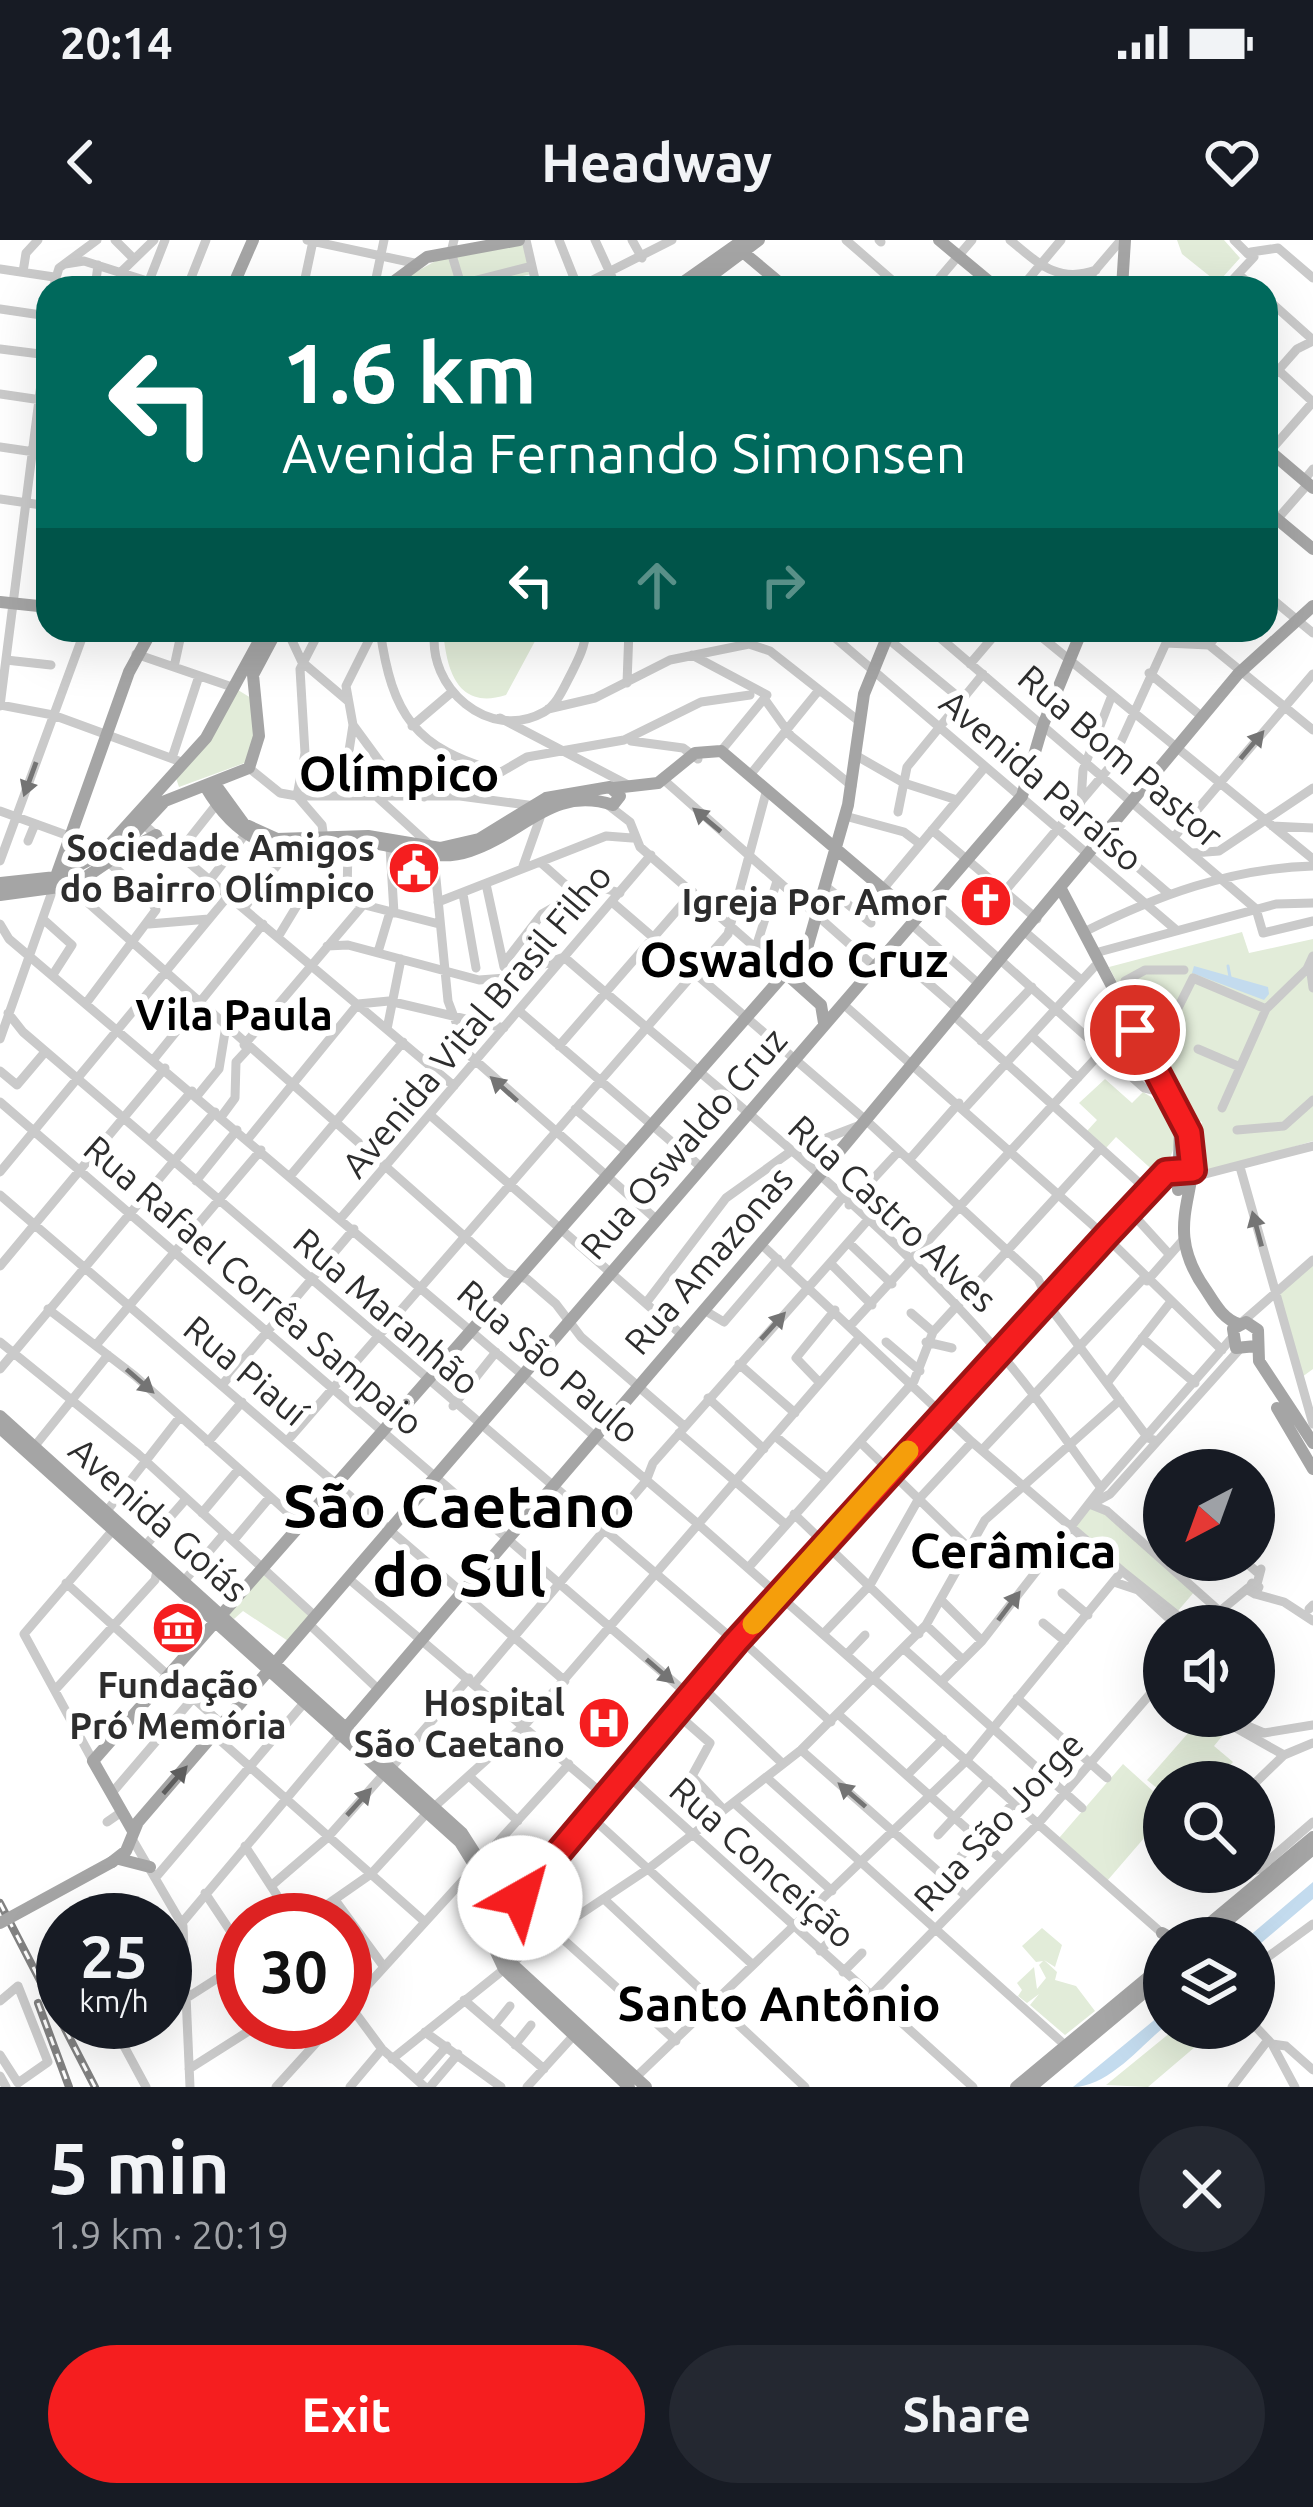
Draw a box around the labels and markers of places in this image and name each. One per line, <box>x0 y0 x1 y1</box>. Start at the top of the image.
place label: Sociedade Amigos do Bairro Olímpico <box>60 827 375 909</box>
public building icon: Sociedade Amigos do Bairro Olímpico <box>386 840 442 896</box>
church icon: Igreja Por Amor <box>958 873 1014 929</box>
place label: Igreja Por Amor <box>682 881 947 922</box>
pin <box>1084 979 1186 1081</box>
museum icon: Fundação Pró Memória <box>150 1600 206 1656</box>
place label: Fundação Pró Memória <box>69 1664 287 1746</box>
place label: Hospital São Caetano <box>354 1682 565 1764</box>
hospital icon: Hospital São Caetano <box>576 1695 632 1751</box>

